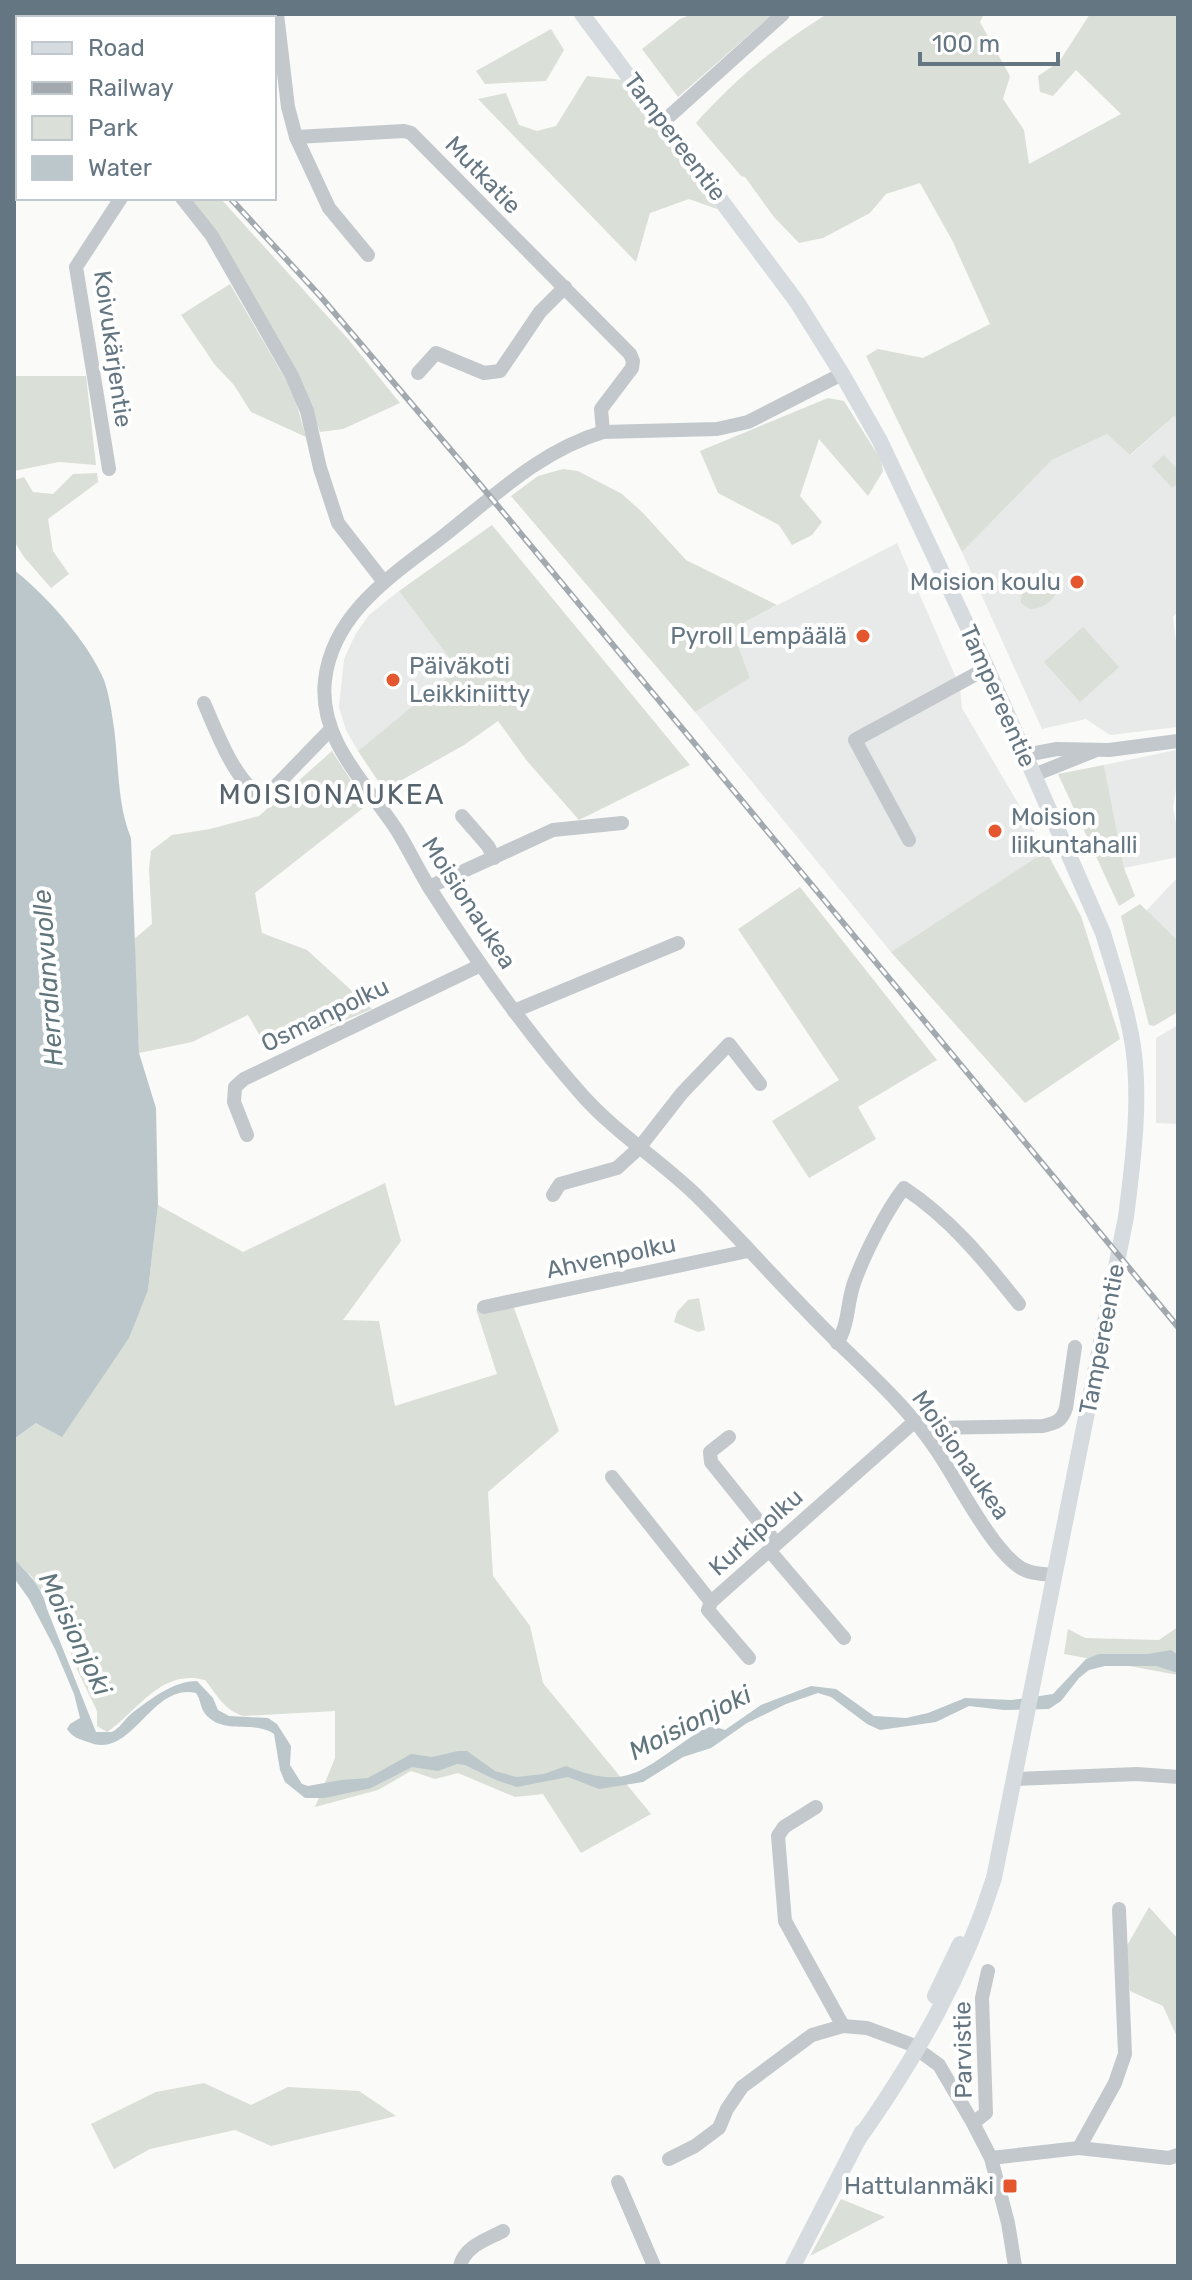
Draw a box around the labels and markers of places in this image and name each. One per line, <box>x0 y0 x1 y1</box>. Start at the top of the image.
place label: Moision koulu <box>910 568 1061 596</box>
marker: Moision koulu <box>1068 573 1086 591</box>
place label: Pyroll Lempäälä <box>670 622 847 650</box>
marker: Pyroll Lempäälä <box>854 627 872 645</box>
place label: Päiväkoti Leikkiniitty <box>409 652 530 708</box>
marker: Päiväkoti Leikkiniitty <box>384 671 402 689</box>
place label: Moision liikuntahalli <box>1011 803 1138 859</box>
marker: Moision liikuntahalli <box>986 822 1004 840</box>
place label: Hattulanmäki <box>844 2172 994 2200</box>
marker: Hattulanmäki <box>1001 2177 1019 2195</box>

